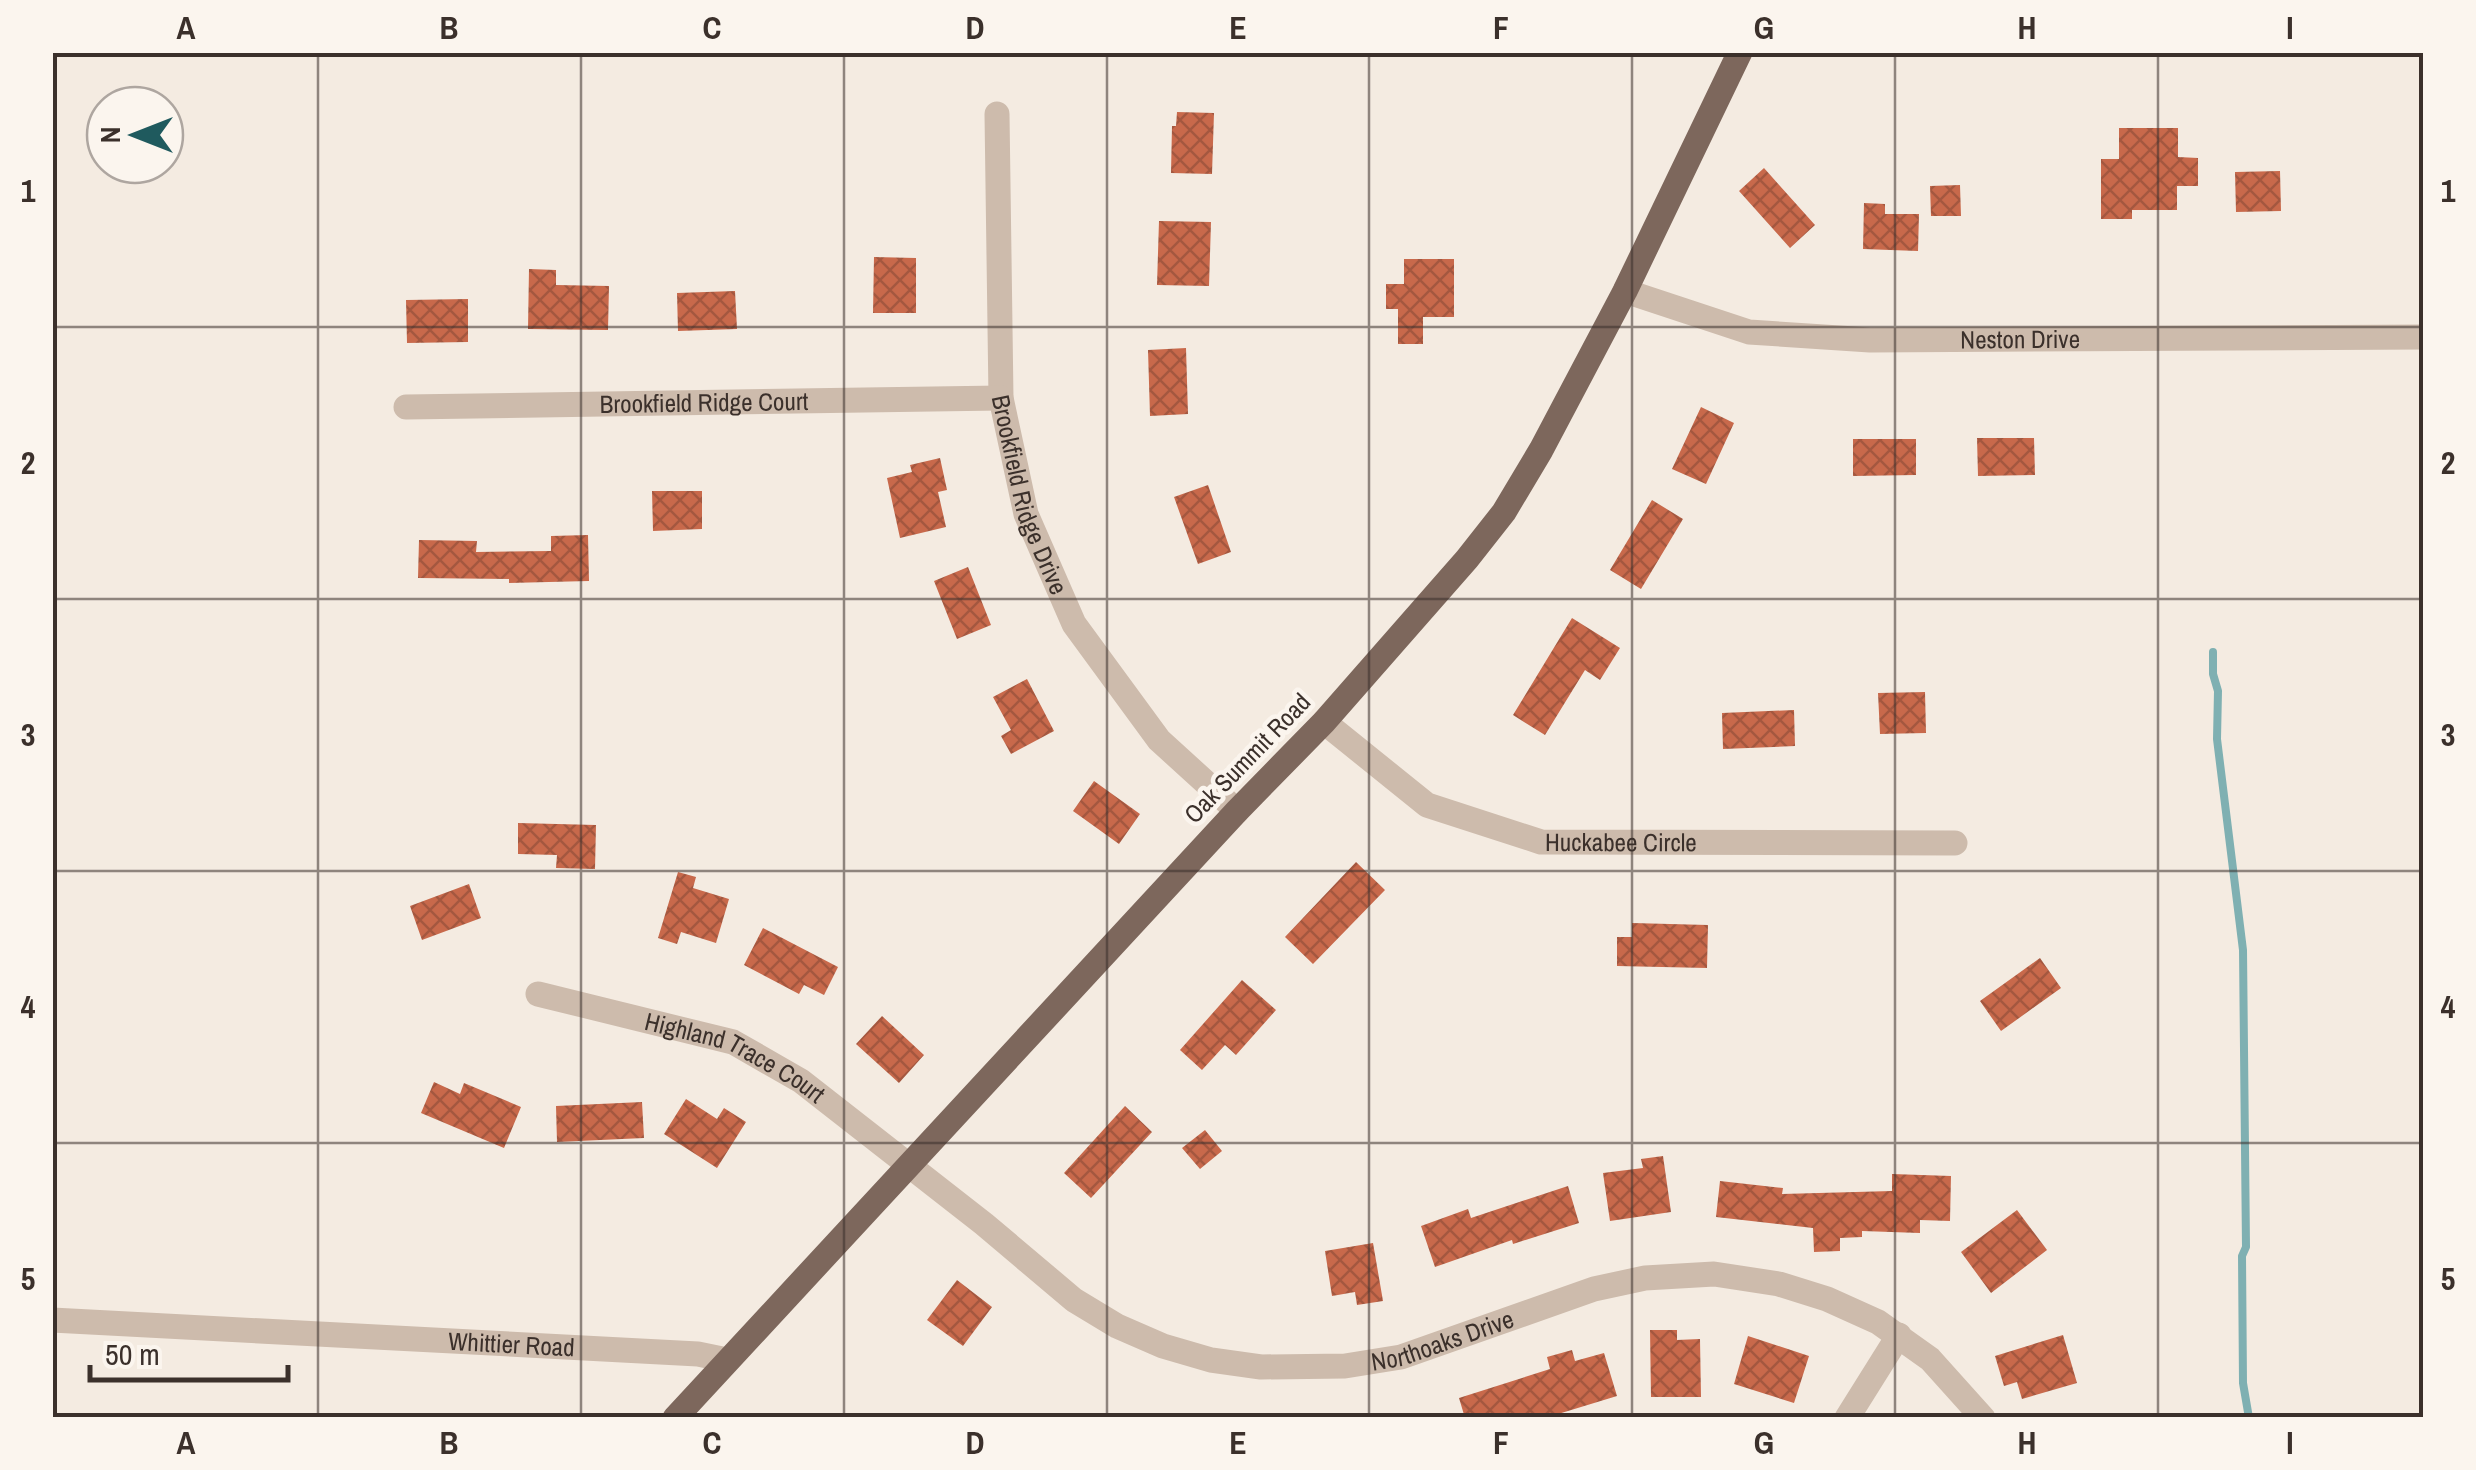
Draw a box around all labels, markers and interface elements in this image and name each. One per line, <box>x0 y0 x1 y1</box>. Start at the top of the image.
text: A <box>177 6 196 49</box>
text: B <box>440 6 458 49</box>
text: C <box>703 6 721 49</box>
text: D <box>966 6 984 49</box>
text: E <box>1229 6 1247 49</box>
text: F <box>1493 6 1509 49</box>
text: G <box>1754 6 1774 49</box>
text: H <box>2018 6 2036 49</box>
text: I <box>2286 6 2294 49</box>
north arrow <box>85 85 185 185</box>
text: N <box>91 127 129 143</box>
text: 1 <box>21 169 36 212</box>
text: 1 <box>2441 169 2456 212</box>
street label: Neston Drive <box>1960 322 2080 357</box>
street label: Brookfield Ridge Court <box>599 384 809 421</box>
street label: Brookfield Ridge Drive <box>984 392 1076 600</box>
text: 2 <box>21 441 35 484</box>
text: 2 <box>2441 441 2455 484</box>
street label: Oak Summit Road <box>1176 686 1318 830</box>
text: 3 <box>21 713 35 756</box>
text: 3 <box>2441 713 2455 756</box>
street label: Huckabee Circle <box>1545 825 1697 859</box>
text: 4 <box>21 985 36 1028</box>
text: 4 <box>2441 985 2456 1028</box>
street label: Highland Trace Court <box>641 1004 832 1111</box>
text: 5 <box>21 1257 35 1300</box>
text: 5 <box>2441 1257 2455 1300</box>
street label: Northoaks Drive <box>1369 1302 1518 1379</box>
scale bar <box>90 1320 288 1382</box>
street label: Whittier Road <box>447 1324 575 1364</box>
text: 50 m <box>105 1334 160 1374</box>
text: A <box>177 1421 196 1464</box>
text: B <box>440 1421 458 1464</box>
text: C <box>703 1421 721 1464</box>
text: D <box>966 1421 984 1464</box>
text: E <box>1229 1421 1247 1464</box>
text: F <box>1493 1421 1509 1464</box>
text: G <box>1754 1421 1774 1464</box>
text: H <box>2018 1421 2036 1464</box>
text: I <box>2286 1421 2294 1464</box>

